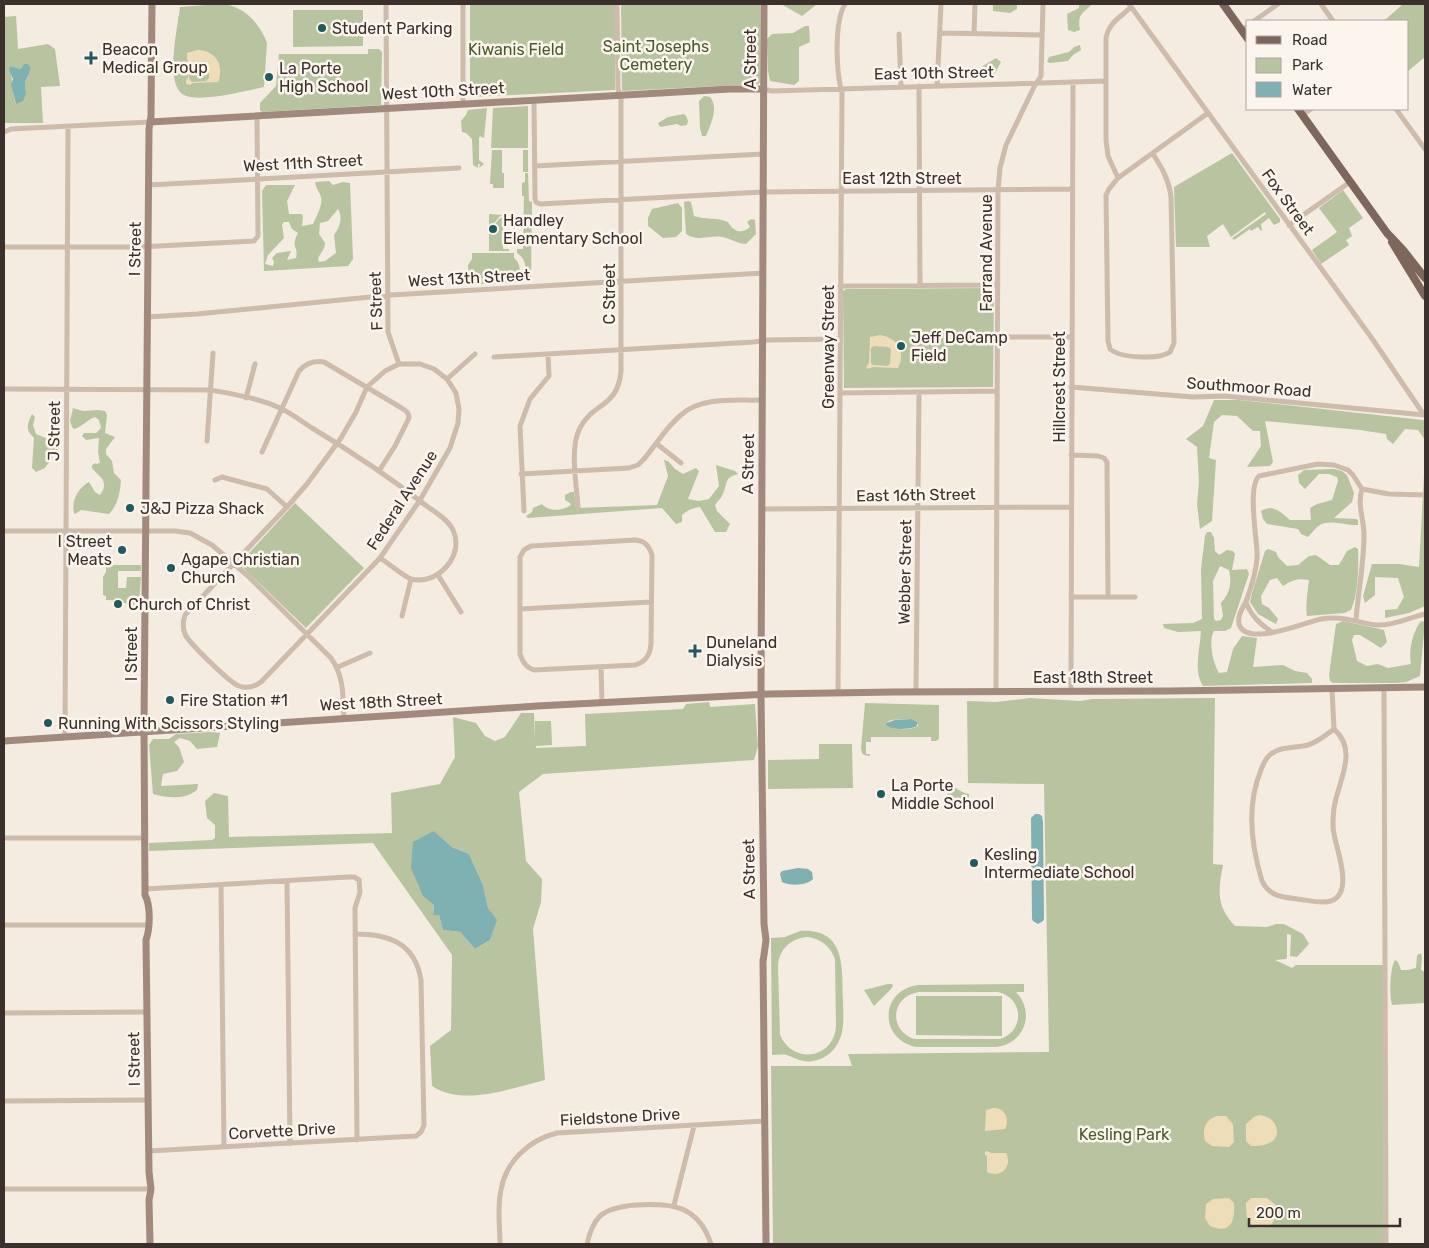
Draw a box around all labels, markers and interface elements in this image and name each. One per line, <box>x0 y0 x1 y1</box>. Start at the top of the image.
place label: Student Parking <box>332 19 452 38</box>
legend <box>1246 20 1409 110</box>
marker: Student Parking <box>316 22 328 34</box>
street label: A Street <box>741 29 760 89</box>
text: Road <box>1292 31 1328 49</box>
park label: Saint Josephs Cemetery <box>603 37 709 74</box>
place label: Beacon Medical Group <box>102 40 208 77</box>
park label: Kiwanis Field <box>468 40 564 59</box>
marker: Beacon Medical Group <box>84 51 98 65</box>
text: Park <box>1292 56 1323 74</box>
place label: La Porte High School <box>279 59 368 96</box>
street label: East 10th Street <box>874 62 994 84</box>
marker: La Porte High School <box>263 71 275 83</box>
street label: West 10th Street <box>381 78 505 104</box>
text: Water <box>1292 81 1332 99</box>
street label: West 11th Street <box>243 150 363 176</box>
street label: Fox Street <box>1258 165 1318 239</box>
street label: East 12th Street <box>842 169 962 188</box>
street label: Farrand Avenue <box>977 194 996 312</box>
place label: Handley Elementary School <box>503 211 643 248</box>
street label: I Street <box>125 222 145 276</box>
marker: Handley Elementary School <box>487 223 499 235</box>
street label: C Street <box>600 264 619 324</box>
street label: West 13th Street <box>407 265 531 291</box>
street label: F Street <box>365 271 387 331</box>
street label: Greenway Street <box>819 285 838 409</box>
place label: Jeff DeCamp Field <box>911 328 1008 365</box>
street label: Hillcrest Street <box>1050 331 1069 443</box>
marker: Jeff DeCamp Field <box>895 340 907 352</box>
street label: Southmoor Road <box>1186 373 1312 401</box>
street label: J Street <box>44 401 64 461</box>
street label: A Street <box>738 434 758 494</box>
street label: Federal Avenue <box>363 447 441 553</box>
street label: East 16th Street <box>856 484 976 506</box>
place label: J&J Pizza Shack <box>140 499 265 518</box>
marker: J&J Pizza Shack <box>124 502 136 514</box>
street label: Webber Street <box>895 519 915 625</box>
place label: I Street Meats <box>57 532 112 569</box>
marker: I Street Meats <box>116 544 128 556</box>
place label: Agape Christian Church <box>181 550 300 587</box>
marker: Agape Christian Church <box>165 562 177 574</box>
place label: Church of Christ <box>128 595 250 614</box>
marker: Church of Christ <box>112 598 124 610</box>
street label: I Street <box>122 627 141 681</box>
place label: Duneland Dialysis <box>706 633 777 670</box>
marker: Duneland Dialysis <box>688 644 702 658</box>
street label: East 18th Street <box>1033 668 1153 687</box>
street label: West 18th Street <box>319 689 443 715</box>
place label: Fire Station #1 <box>180 691 288 710</box>
marker: Fire Station #1 <box>164 694 176 706</box>
place label: Running With Scissors Styling <box>58 714 279 733</box>
marker: Running With Scissors Styling <box>42 717 54 729</box>
place label: La Porte Middle School <box>891 776 994 813</box>
marker: La Porte Middle School <box>875 788 887 800</box>
street label: A Street <box>739 839 759 899</box>
place label: Kesling Intermediate School <box>984 845 1135 882</box>
marker: Kesling Intermediate School <box>968 857 980 869</box>
street label: I Street <box>124 1032 144 1086</box>
street label: Fieldstone Drive <box>559 1104 681 1130</box>
street label: Corvette Drive <box>228 1119 336 1143</box>
park label: Kesling Park <box>1079 1125 1170 1144</box>
scale bar <box>1249 1196 1400 1228</box>
text: 200 m <box>1256 1204 1301 1222</box>

